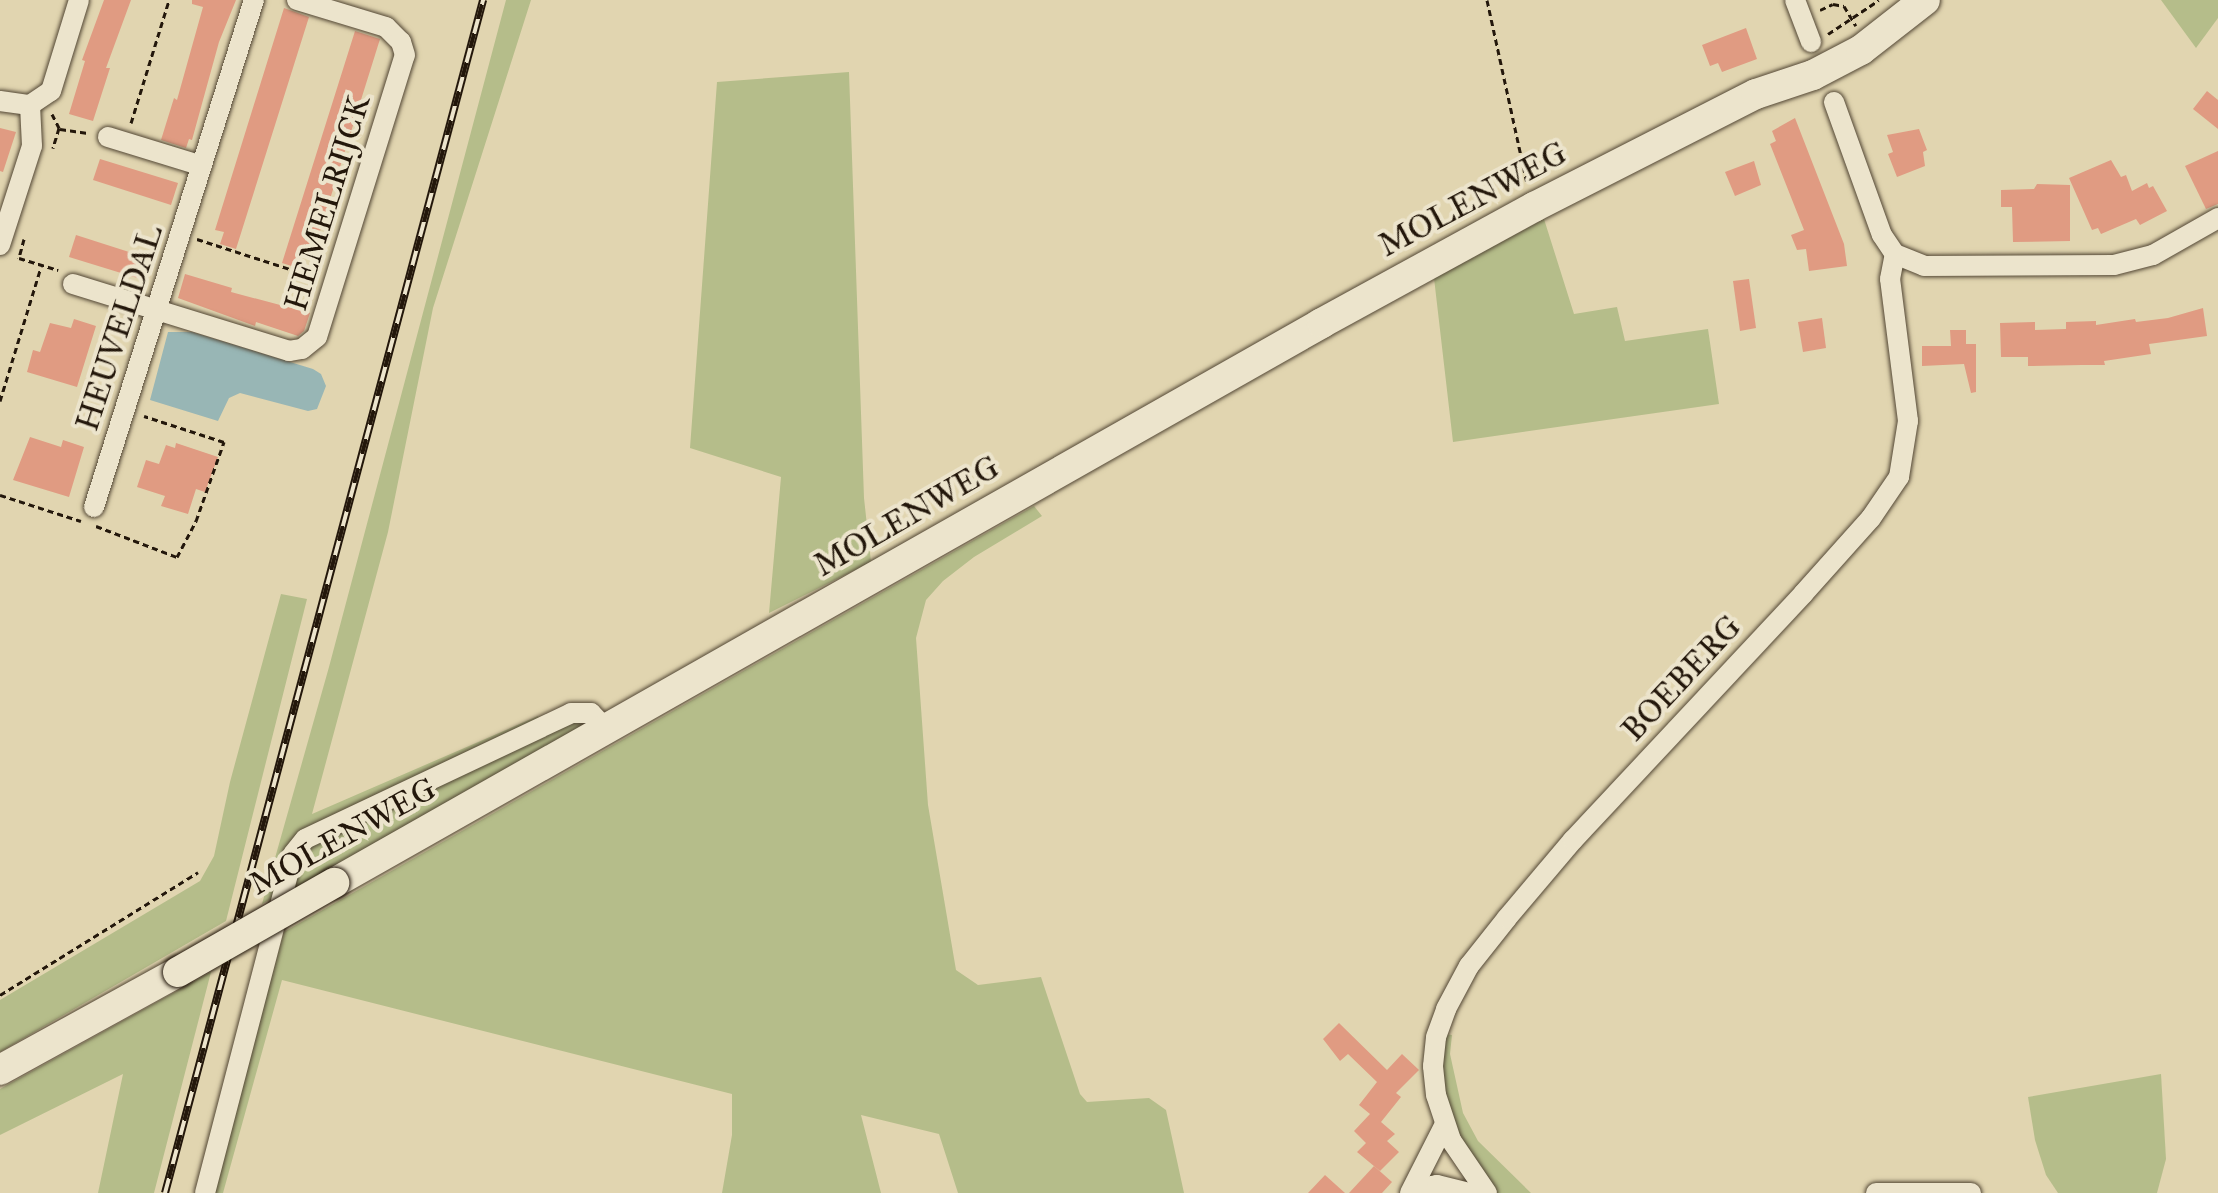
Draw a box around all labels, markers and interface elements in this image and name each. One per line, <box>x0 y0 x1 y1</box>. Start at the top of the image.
street label: HEMELRIJCK <box>277 91 379 315</box>
street label: MOLENWEG <box>1373 134 1573 266</box>
street label: HEUVELDAL <box>69 220 171 436</box>
street label: MOLENWEG <box>808 449 1006 585</box>
street label: BOEBERG <box>1614 608 1750 750</box>
street label: MOLENWEG <box>243 770 443 904</box>

